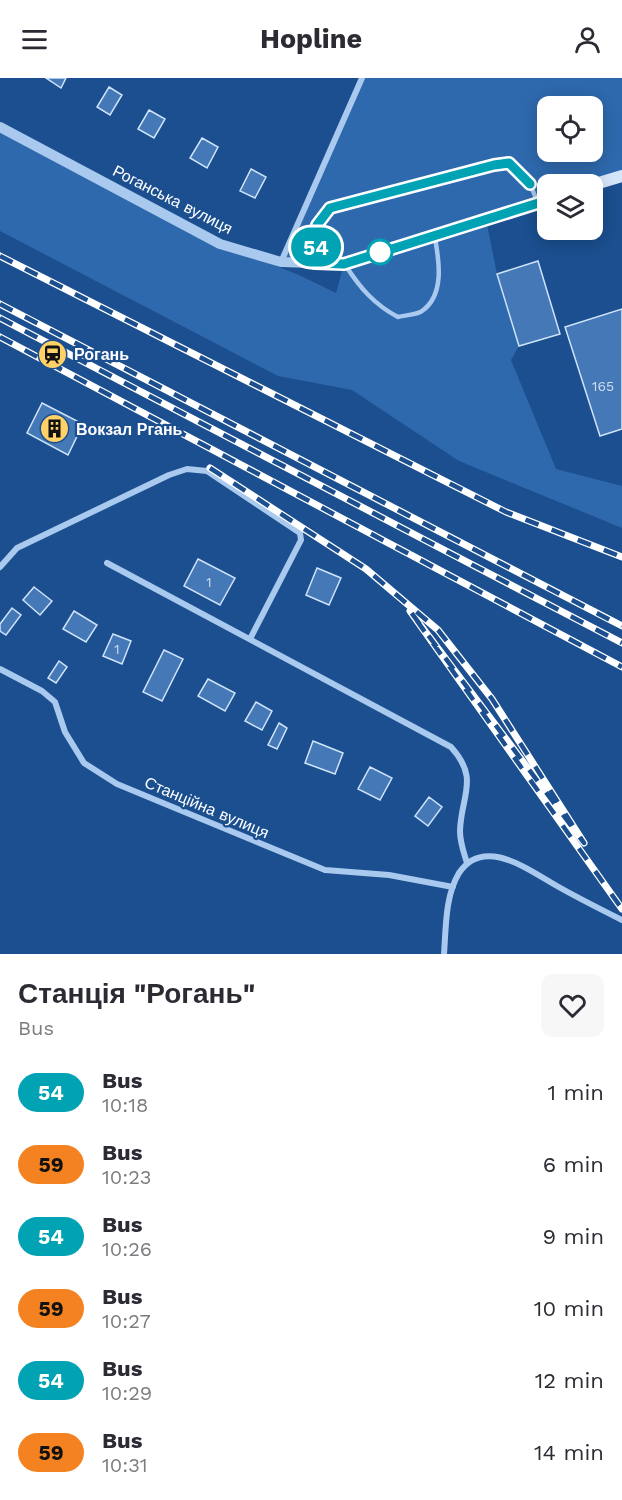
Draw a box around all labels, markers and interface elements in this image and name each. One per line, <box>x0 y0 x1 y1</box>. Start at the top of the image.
icon: menu <box>18 23 51 56</box>
text: Hopline <box>260 23 362 55</box>
icon: person <box>571 23 604 56</box>
map controls <box>537 96 603 240</box>
button: locate <box>537 96 603 162</box>
street label: Роганська вулиця <box>110 161 236 238</box>
button: layers <box>537 174 603 240</box>
line badge: 54 <box>289 228 343 266</box>
text: 54 <box>303 235 329 260</box>
unlabelled marker <box>367 239 393 265</box>
station icon: Рогань <box>37 338 69 370</box>
place label: Рогань <box>74 345 129 364</box>
house number: 165 <box>592 378 614 394</box>
building icon: Вокзал Ргань <box>39 413 71 445</box>
place label: Вокзал Ргань <box>76 420 183 439</box>
house number: 1 <box>206 574 212 590</box>
house number: 1 <box>114 641 120 657</box>
street label: Станційна вулиця <box>142 773 272 842</box>
button: heart <box>541 974 604 1037</box>
text: Станція "Рогань" <box>18 977 255 1010</box>
text: Bus <box>18 1016 54 1040</box>
text: Bus <box>102 1068 142 1093</box>
text: 54 <box>38 1080 64 1105</box>
text: 1 min <box>547 1080 604 1105</box>
text: 10:18 <box>102 1093 148 1117</box>
text: Bus <box>102 1140 142 1165</box>
text: 59 <box>38 1152 64 1177</box>
text: 6 min <box>543 1152 604 1177</box>
text: 10:23 <box>102 1165 151 1189</box>
text: Bus <box>102 1212 142 1237</box>
text: 54 <box>38 1224 64 1249</box>
text: 9 min <box>542 1224 604 1249</box>
text: 10:26 <box>102 1237 152 1261</box>
text: Bus <box>102 1284 142 1309</box>
text: 59 <box>38 1296 64 1321</box>
text: 10 min <box>534 1296 604 1321</box>
text: 10:27 <box>102 1309 151 1333</box>
text: Bus <box>102 1356 142 1381</box>
text: 54 <box>38 1368 64 1393</box>
text: 12 min <box>535 1368 604 1393</box>
text: 10:29 <box>102 1381 152 1405</box>
text: Bus <box>102 1428 142 1453</box>
text: 59 <box>38 1440 64 1465</box>
text: 14 min <box>534 1440 604 1465</box>
text: 10:31 <box>102 1453 148 1477</box>

